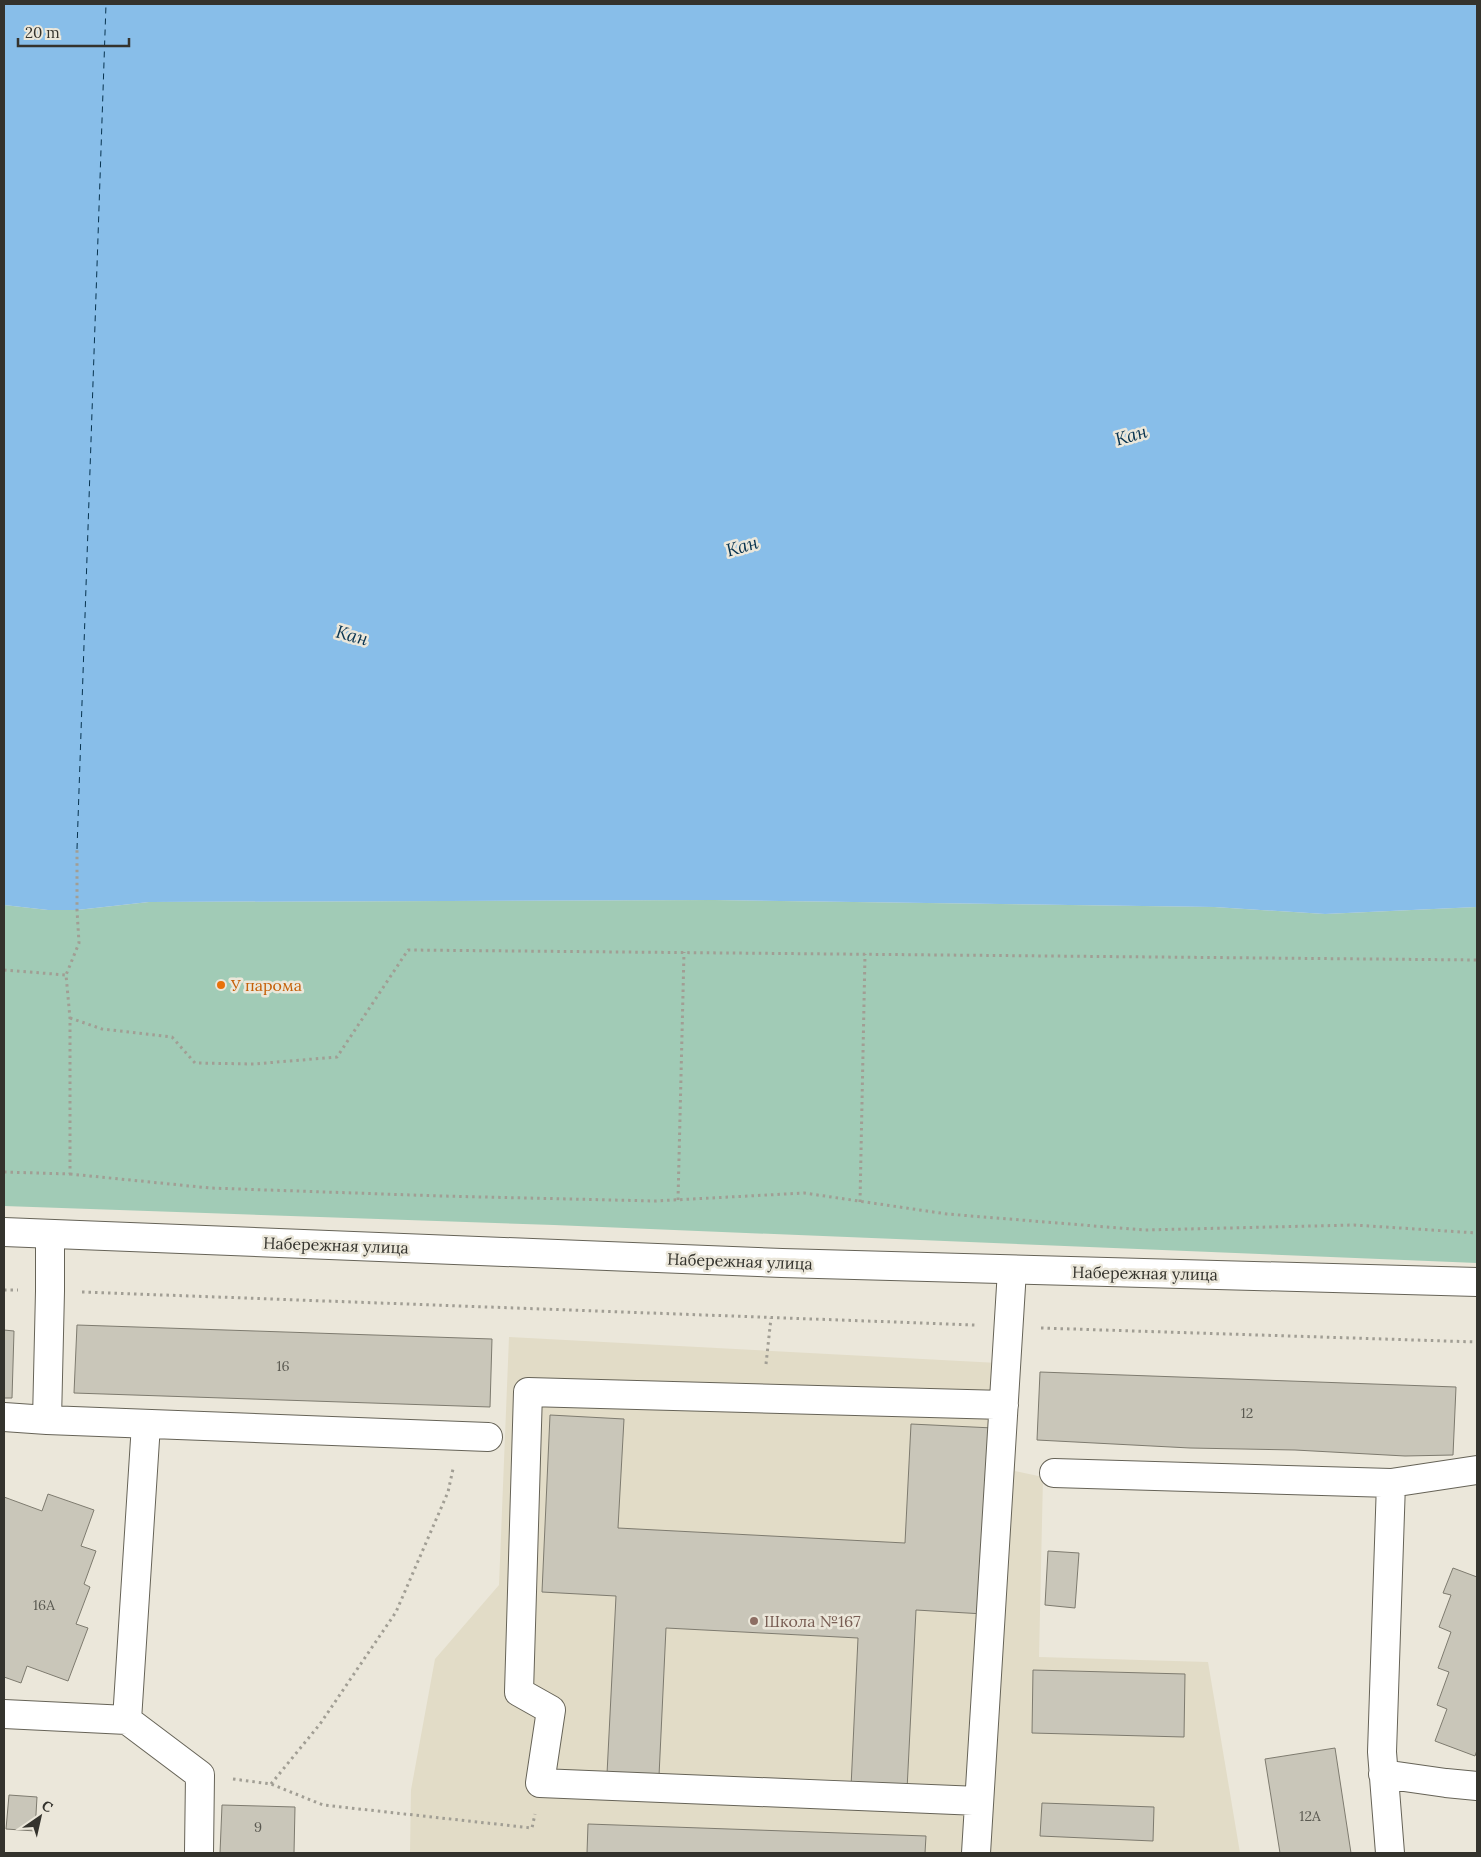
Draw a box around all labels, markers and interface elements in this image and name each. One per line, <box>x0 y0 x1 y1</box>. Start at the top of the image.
scale bar <box>18 15 129 47</box>
text: 20 m <box>25 23 60 42</box>
water label: Кан <box>1112 419 1150 451</box>
water label: Кан <box>723 530 761 562</box>
water label: Кан <box>333 620 371 650</box>
place label: У парома <box>230 975 302 995</box>
marker: У парома <box>215 979 227 991</box>
street label: Набережная улица <box>263 1232 409 1258</box>
street label: Набережная улица <box>667 1248 813 1274</box>
street label: Набережная улица <box>1072 1262 1218 1284</box>
house number: 16 <box>276 1357 290 1375</box>
house number: 12 <box>1241 1404 1253 1422</box>
house number: 16А <box>33 1596 55 1614</box>
place label: Школа №167 <box>764 1611 861 1631</box>
marker: Школа №167 <box>748 1615 760 1627</box>
north arrow <box>15 1792 65 1842</box>
text: С <box>38 1796 57 1817</box>
house number: 12А <box>1299 1807 1321 1825</box>
house number: 9 <box>254 1818 262 1836</box>

